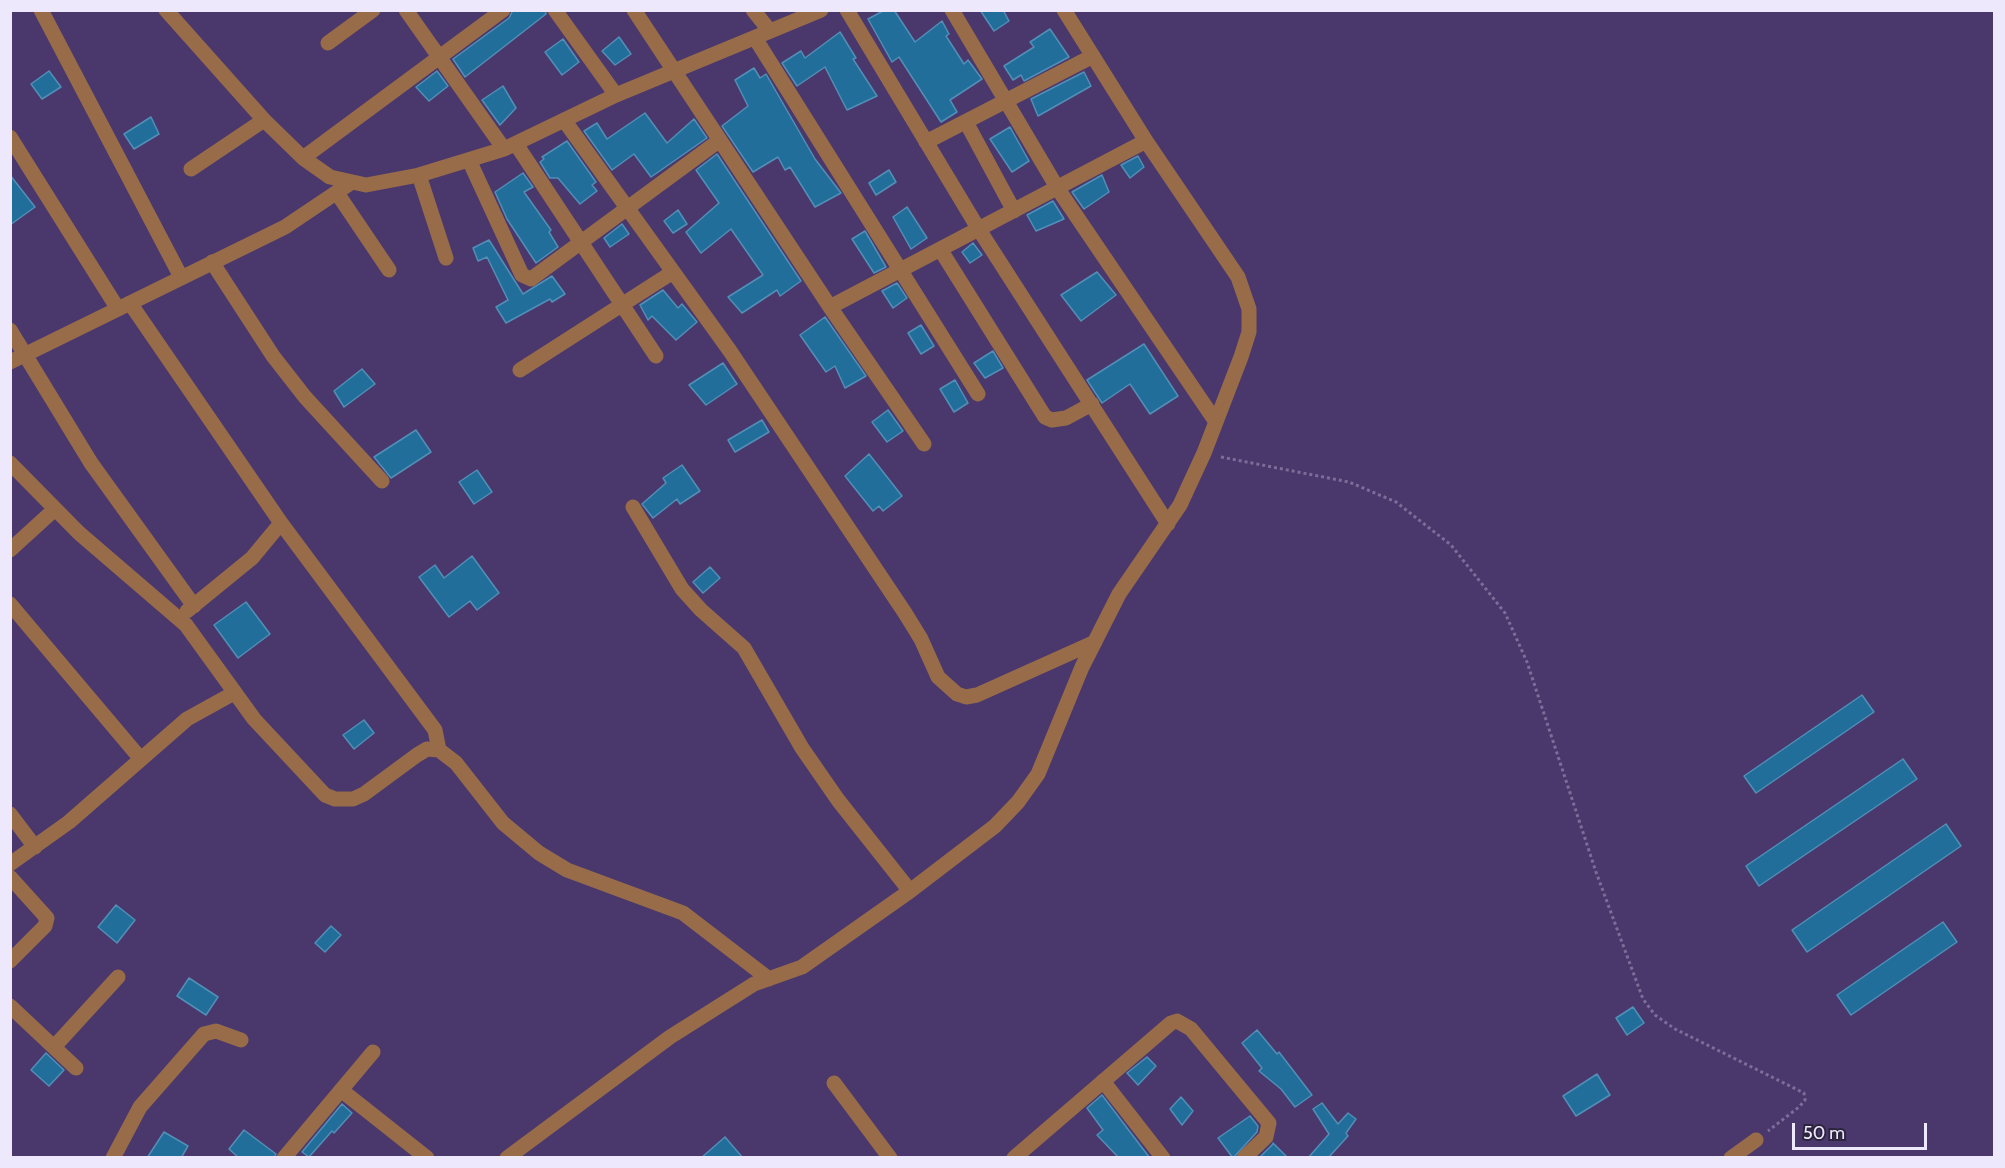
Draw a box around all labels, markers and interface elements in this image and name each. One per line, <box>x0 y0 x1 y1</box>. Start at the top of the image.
scale bar <box>1795 1111 1930 1149</box>
text: 50 m <box>1803 1122 1845 1144</box>

